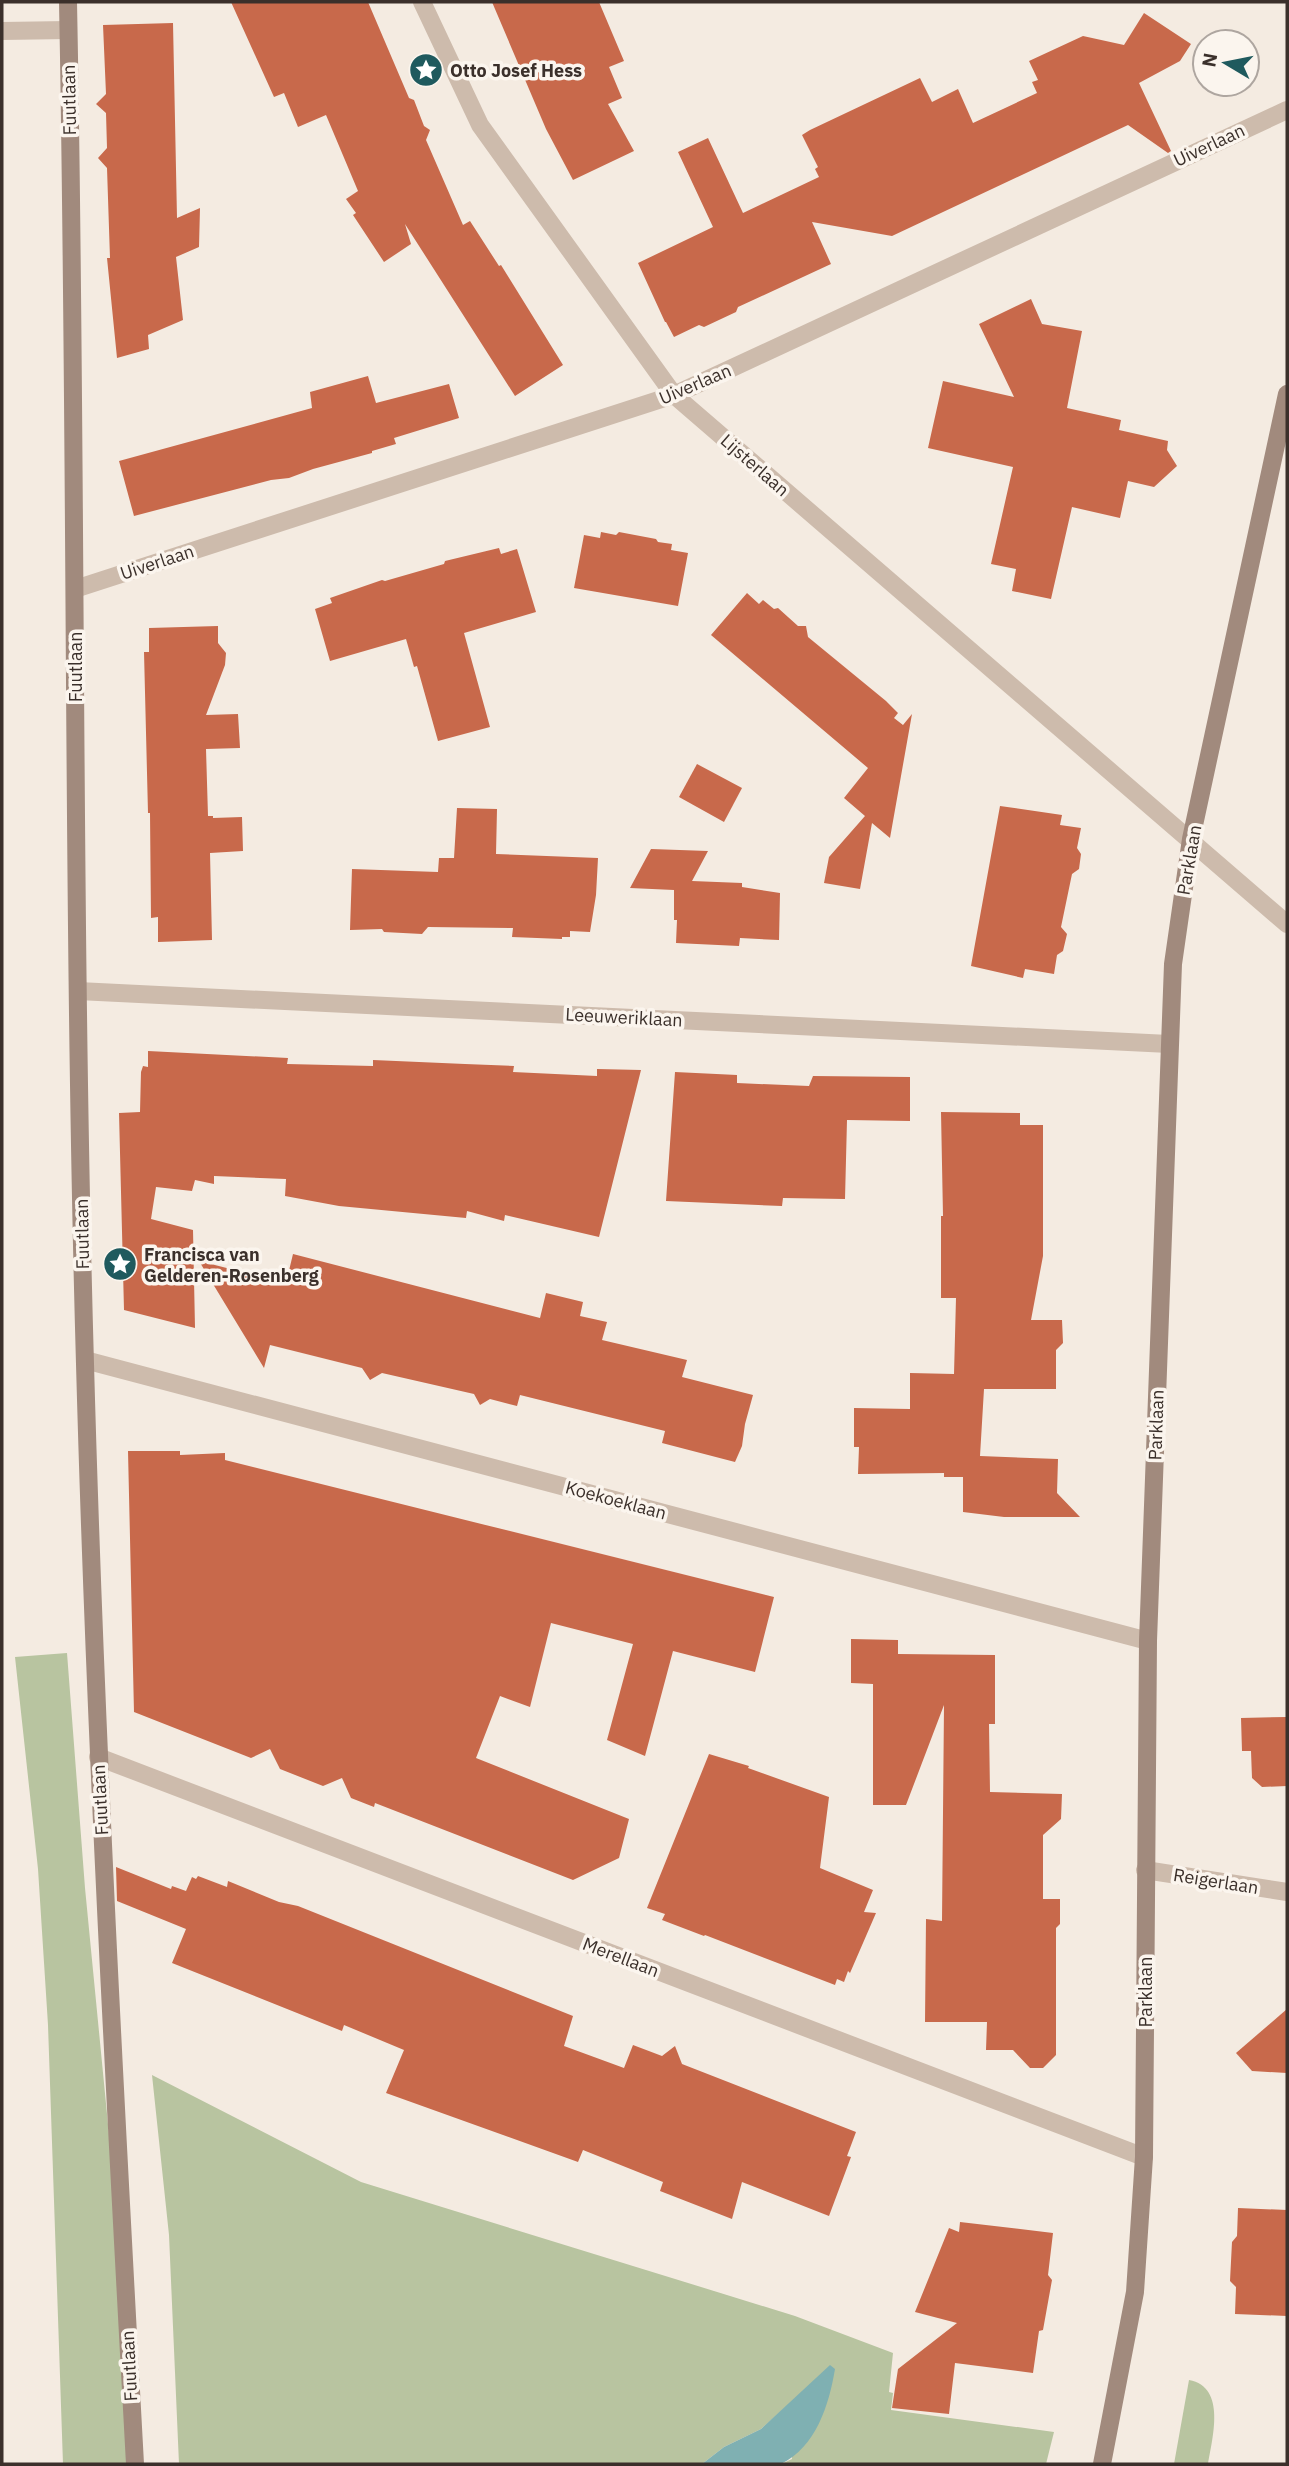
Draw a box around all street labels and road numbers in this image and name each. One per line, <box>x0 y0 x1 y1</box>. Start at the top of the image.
street label: Fuutlaan <box>57 64 81 136</box>
street label: Uiverlaan <box>1170 118 1248 172</box>
street label: Uiverlaan <box>655 359 735 409</box>
street label: Lijsterlaan <box>716 429 794 501</box>
street label: Uiverlaan <box>117 539 197 585</box>
street label: Fuutlaan <box>64 632 87 702</box>
street label: Parklaan <box>1172 823 1206 897</box>
street label: Leeuweriklaan <box>565 1002 683 1032</box>
street label: Fuutlaan <box>70 1198 94 1270</box>
street label: Parklaan <box>1143 1389 1169 1461</box>
street label: Koekoeklaan <box>563 1475 669 1525</box>
street label: Fuutlaan <box>87 1764 113 1836</box>
street label: Reigerlaan <box>1172 1863 1260 1899</box>
street label: Merellaan <box>580 1932 662 1982</box>
street label: Parklaan <box>1134 1957 1157 2027</box>
street label: Fuutlaan <box>116 2330 142 2402</box>

